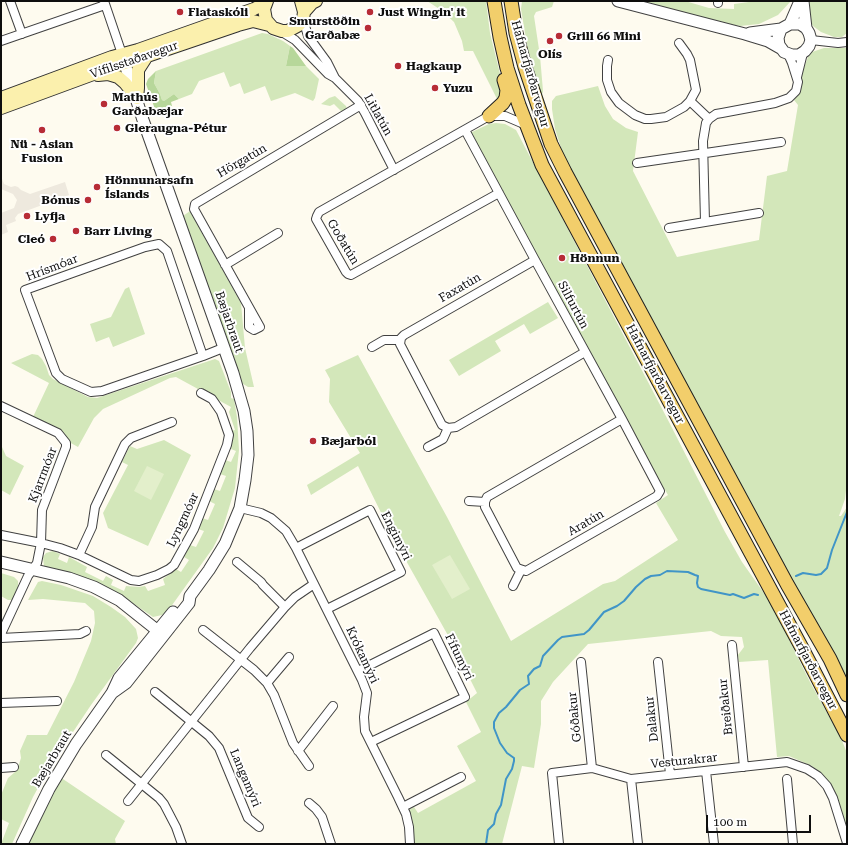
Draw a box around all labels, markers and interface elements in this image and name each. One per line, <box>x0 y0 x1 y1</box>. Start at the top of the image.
place label: Flataskóli <box>188 5 248 19</box>
place label: Just Wingin' it <box>378 5 465 19</box>
marker: Flataskóli <box>175 7 185 17</box>
marker: Just Wingin' it <box>365 7 375 17</box>
place label: Smurstöðin Garðabæ <box>289 14 360 42</box>
street label: Hafnarfjarðarvegur <box>508 19 552 129</box>
marker: Smurstöðin Garðabæ <box>363 23 373 33</box>
place label: Grill 66 Mini <box>567 29 641 43</box>
marker: Grill 66 Mini <box>554 31 564 41</box>
marker: Olís <box>545 36 555 46</box>
street label: Vífilsstaðavegur <box>88 38 180 82</box>
place label: Olís <box>538 47 562 61</box>
place label: Hagkaup <box>406 59 462 73</box>
marker: Hagkaup <box>393 61 403 71</box>
place label: Yuzu <box>443 81 473 95</box>
marker: Yuzu <box>430 83 440 93</box>
place label: Mathús Garðabæjar <box>112 90 183 118</box>
street label: Litlatún <box>361 92 395 138</box>
marker: Mathús Garðabæjar <box>99 99 109 109</box>
place label: Gleraugna-Pétur <box>125 121 227 135</box>
marker: Gleraugna-Pétur <box>112 123 122 133</box>
marker: Nü - Asian Fusion <box>37 125 47 135</box>
place label: Nü - Asian Fusion <box>11 137 73 165</box>
street label: Hörgatún <box>215 141 269 181</box>
place label: Hönnunarsafn Íslands <box>105 173 193 201</box>
marker: Hönnunarsafn Íslands <box>92 182 102 192</box>
place label: Bónus <box>41 193 80 207</box>
marker: Bónus <box>83 195 93 205</box>
place label: Lyfja <box>35 209 65 223</box>
marker: Lyfja <box>22 211 32 221</box>
street label: Goðatún <box>324 217 362 267</box>
place label: Barr Living <box>84 224 152 238</box>
marker: Barr Living <box>71 226 81 236</box>
place label: Cleó <box>18 232 45 246</box>
marker: Cleó <box>48 234 58 244</box>
place label: Hönnun <box>570 251 620 265</box>
street label: Hrísmóar <box>24 252 80 284</box>
marker: Hönnun <box>557 253 567 263</box>
street label: Faxatún <box>436 270 484 306</box>
street label: Silfurtún <box>554 279 592 331</box>
street label: Bæjarbraut <box>212 289 246 355</box>
street label: Hafnarfjarðarvegur <box>623 322 687 426</box>
place label: Bæjarból <box>321 434 376 448</box>
marker: Bæjarból <box>308 436 318 446</box>
street label: Kjarrmóar <box>26 445 60 505</box>
street label: Lyngmóar <box>164 490 202 550</box>
street label: Aratún <box>565 507 607 539</box>
street label: Engimýri <box>378 509 414 563</box>
street label: Hafnarfjarðarvegur <box>776 608 840 712</box>
street label: Krókamýri <box>343 624 381 686</box>
street label: Fífumýri <box>442 631 476 683</box>
street label: Breiðakur <box>716 678 736 736</box>
street label: Góðakur <box>565 691 585 743</box>
street label: Dalakur <box>642 695 662 743</box>
street label: Bæjarbraut <box>29 728 75 790</box>
street label: Langamýri <box>226 747 264 809</box>
street label: Vesturakrar <box>650 750 718 772</box>
scale bar <box>708 807 813 833</box>
text: 100 m <box>713 815 747 829</box>

